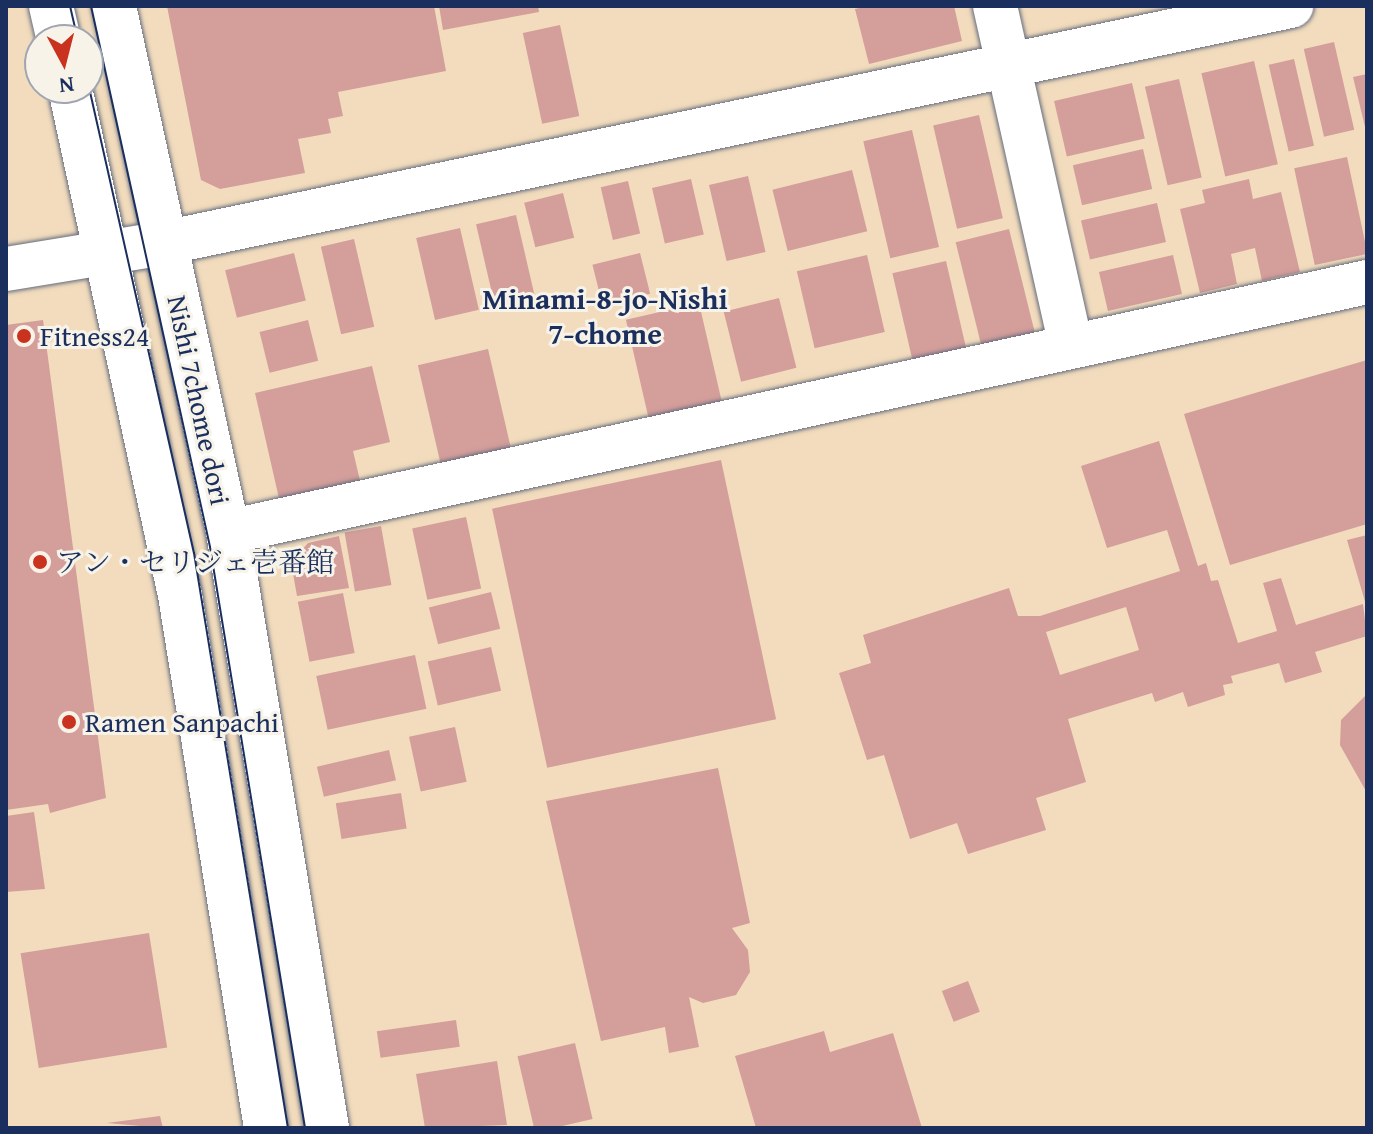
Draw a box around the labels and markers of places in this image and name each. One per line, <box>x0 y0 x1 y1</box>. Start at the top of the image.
place label: Fitness24 <box>40 319 149 353</box>
marker: Fitness24 <box>15 327 33 345</box>
place label: アン・セリジェ壱番館 <box>56 545 336 579</box>
marker: アン・セリジェ壱番館 <box>31 553 49 571</box>
place label: Ramen Sanpachi <box>85 705 279 739</box>
marker: Ramen Sanpachi <box>60 713 78 731</box>

